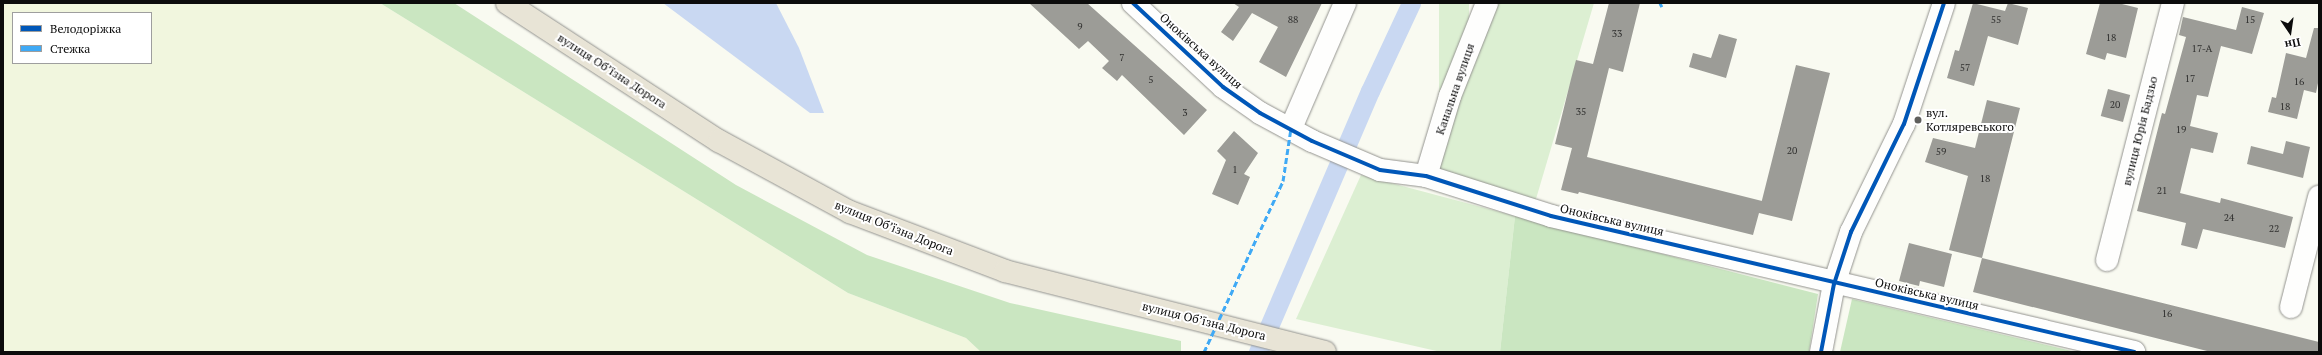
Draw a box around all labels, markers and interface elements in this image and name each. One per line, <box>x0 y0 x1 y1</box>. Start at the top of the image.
street label: Оноківська вулиця <box>1157 10 1245 92</box>
legend <box>12 12 152 64</box>
north arrow <box>2270 12 2310 52</box>
house number: 88 <box>1288 14 1298 26</box>
house number: 55 <box>1991 14 2001 26</box>
house number: 15 <box>2245 14 2255 26</box>
text: Велодоріжка <box>50 21 121 36</box>
house number: 9 <box>1077 21 1083 33</box>
house number: 33 <box>1612 28 1622 40</box>
street label: вулиця Обʼїзна Дорога <box>555 30 669 112</box>
house number: 18 <box>2106 32 2116 44</box>
text: Пн <box>2283 35 2302 52</box>
text: Стежка <box>50 41 90 56</box>
street label: Канальна вулиця <box>1433 41 1477 137</box>
house number: 17-А <box>2192 43 2212 55</box>
house number: 7 <box>1119 52 1125 64</box>
house number: 57 <box>1960 62 1970 74</box>
house number: 17 <box>2185 73 2195 85</box>
house number: 5 <box>1148 74 1154 86</box>
street label: вулиця Юрія Бадзьо <box>2119 75 2161 187</box>
house number: 16 <box>2294 76 2304 88</box>
house number: 20 <box>2110 99 2120 111</box>
house number: 18 <box>2280 101 2290 113</box>
house number: 35 <box>1576 106 1586 118</box>
place label: вул. Котляревського <box>1926 106 2014 134</box>
house number: 3 <box>1182 107 1188 119</box>
marker: вул. Котляревського <box>1913 115 1923 125</box>
house number: 19 <box>2176 124 2186 136</box>
house number: 20 <box>1787 145 1797 157</box>
house number: 59 <box>1936 146 1946 158</box>
house number: 1 <box>1232 164 1238 176</box>
house number: 18 <box>1980 173 1990 185</box>
house number: 21 <box>2157 185 2167 197</box>
street label: вулиця Обʼїзна Дорога <box>832 198 956 258</box>
street label: Оноківська вулиця <box>1559 201 1665 239</box>
house number: 24 <box>2224 212 2234 224</box>
house number: 22 <box>2269 223 2279 235</box>
street label: Оноківська вулиця <box>1874 275 1980 313</box>
street label: вулиця Обʼїзна Дорога <box>1141 299 1267 343</box>
house number: 16 <box>2162 308 2172 320</box>

